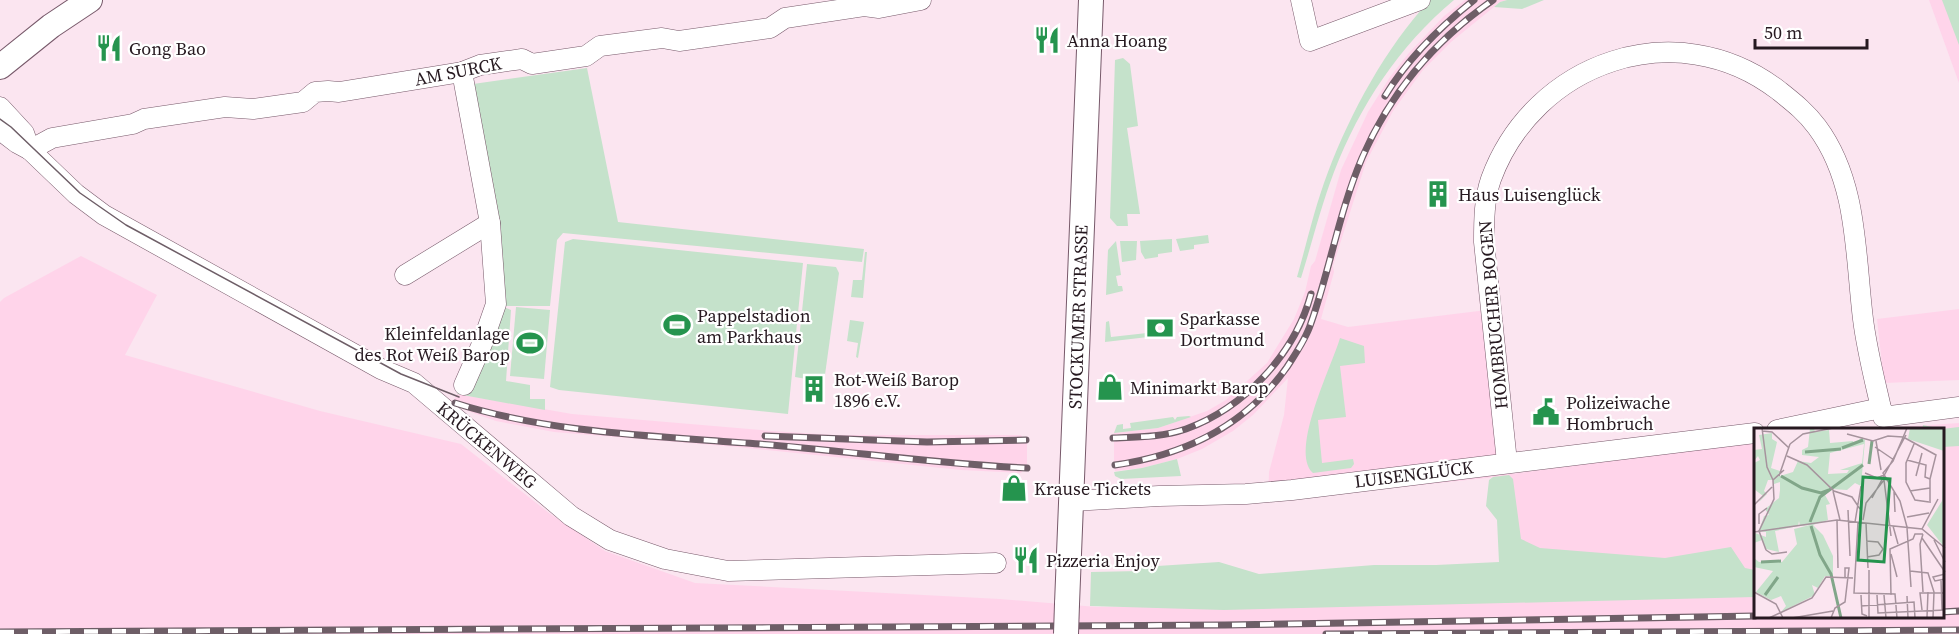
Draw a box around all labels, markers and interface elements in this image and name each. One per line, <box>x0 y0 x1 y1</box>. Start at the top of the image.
scale bar <box>1755 12 1868 50</box>
text: 50 m <box>1764 20 1802 45</box>
restaurant icon: Anna Hoang <box>1032 25 1062 55</box>
place label: Anna Hoang <box>1067 28 1167 53</box>
restaurant icon: Gong Bao <box>94 33 124 63</box>
place label: Gong Bao <box>129 36 206 61</box>
street label: AM SURCK <box>412 50 504 92</box>
building icon: Haus Luisenglück <box>1423 179 1453 209</box>
place label: Haus Luisenglück <box>1458 182 1601 207</box>
street label: HOMBRUCHER BOGEN <box>1472 220 1514 410</box>
street label: STOCKUMER STRASSE <box>1062 224 1094 410</box>
place label: Pappelstadion am Parkhaus <box>697 303 811 349</box>
place label: Sparkasse Dortmund <box>1180 306 1264 352</box>
sports icon: Pappelstadion am Parkhaus <box>662 310 692 340</box>
bank icon: Sparkasse Dortmund <box>1145 313 1175 343</box>
place label: Kleinfeldanlage des Rot Weiß Barop <box>354 321 510 367</box>
sports icon: Kleinfeldanlage des Rot Weiß Barop <box>515 328 545 358</box>
place label: Rot-Weiß Barop 1896 e.V. <box>834 367 959 413</box>
shop icon: Minimarkt Barop <box>1095 372 1125 402</box>
building icon: Rot-Weiß Barop 1896 e.V. <box>799 374 829 404</box>
place label: Minimarkt Barop <box>1130 375 1269 400</box>
place label: Polizeiwache Hombruch <box>1566 390 1670 436</box>
street label: KRÜCKENWEG <box>432 396 542 494</box>
public building icon: Polizeiwache Hombruch <box>1531 397 1561 427</box>
inset map <box>1754 428 1944 619</box>
street label: LUISENGLÜCK <box>1353 454 1475 494</box>
shop icon: Krause Tickets <box>999 473 1029 503</box>
place label: Krause Tickets <box>1034 476 1151 501</box>
restaurant icon: Pizzeria Enjoy <box>1011 545 1041 575</box>
place label: Pizzeria Enjoy <box>1046 548 1161 573</box>

